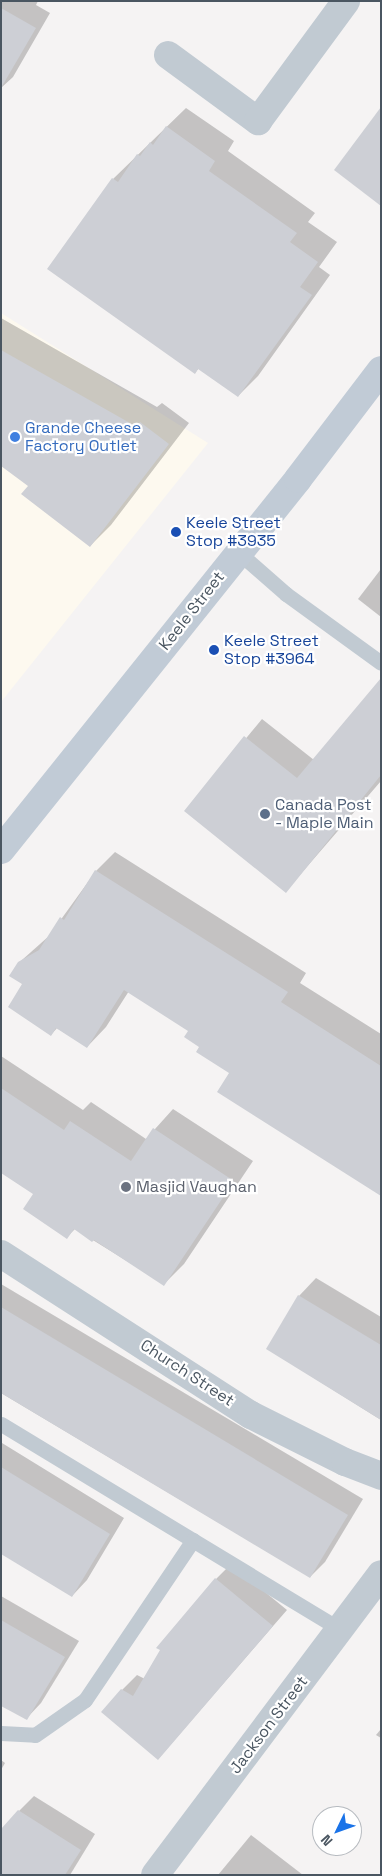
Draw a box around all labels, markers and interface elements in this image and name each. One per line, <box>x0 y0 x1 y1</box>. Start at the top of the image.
place label: Grande Cheese Factory Outlet <box>25 418 141 456</box>
marker: Grande Cheese Factory Outlet <box>9 431 21 443</box>
place label: Keele Street Stop #3935 <box>186 513 281 551</box>
marker: Keele Street Stop #3935 <box>170 526 182 538</box>
street label: Keele Street <box>155 568 229 654</box>
place label: Keele Street Stop #3964 <box>224 631 319 669</box>
marker: Keele Street Stop #3964 <box>208 644 220 656</box>
place label: Canada Post - Maple Main <box>275 795 374 833</box>
marker: Canada Post - Maple Main <box>259 808 271 820</box>
place label: Masjid Vaughan <box>136 1177 257 1197</box>
marker: Masjid Vaughan <box>120 1181 132 1193</box>
street label: Church Street <box>137 1336 237 1410</box>
street label: Jackson Street <box>226 1672 312 1778</box>
north arrow <box>312 1806 362 1856</box>
text: N <box>317 1831 336 1850</box>

